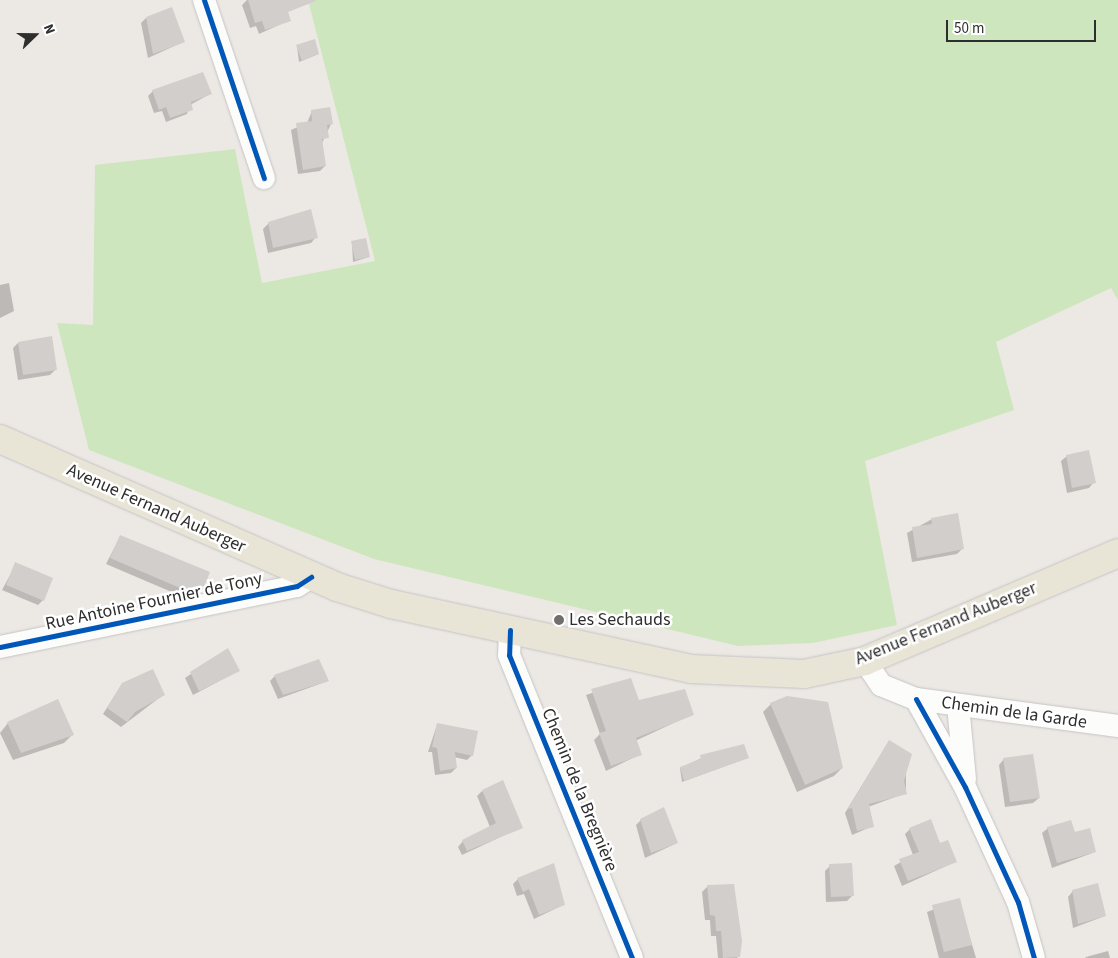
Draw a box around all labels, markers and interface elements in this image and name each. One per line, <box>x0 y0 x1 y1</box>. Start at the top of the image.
north arrow <box>10 10 60 60</box>
scale bar <box>948 10 1098 42</box>
text: 50 m <box>954 18 984 39</box>
text: N <box>38 21 60 37</box>
street label: Avenue Fernand Auberger <box>63 460 249 558</box>
street label: Rue Antoine Fournier de Tony <box>44 568 264 636</box>
street label: Avenue Fernand Auberger <box>852 578 1040 670</box>
place label: Les Sechauds <box>569 609 671 631</box>
marker: Les Sechauds <box>553 614 565 626</box>
street label: Chemin de la Garde <box>940 692 1088 734</box>
street label: Chemin de la Bregnière <box>536 705 622 875</box>

